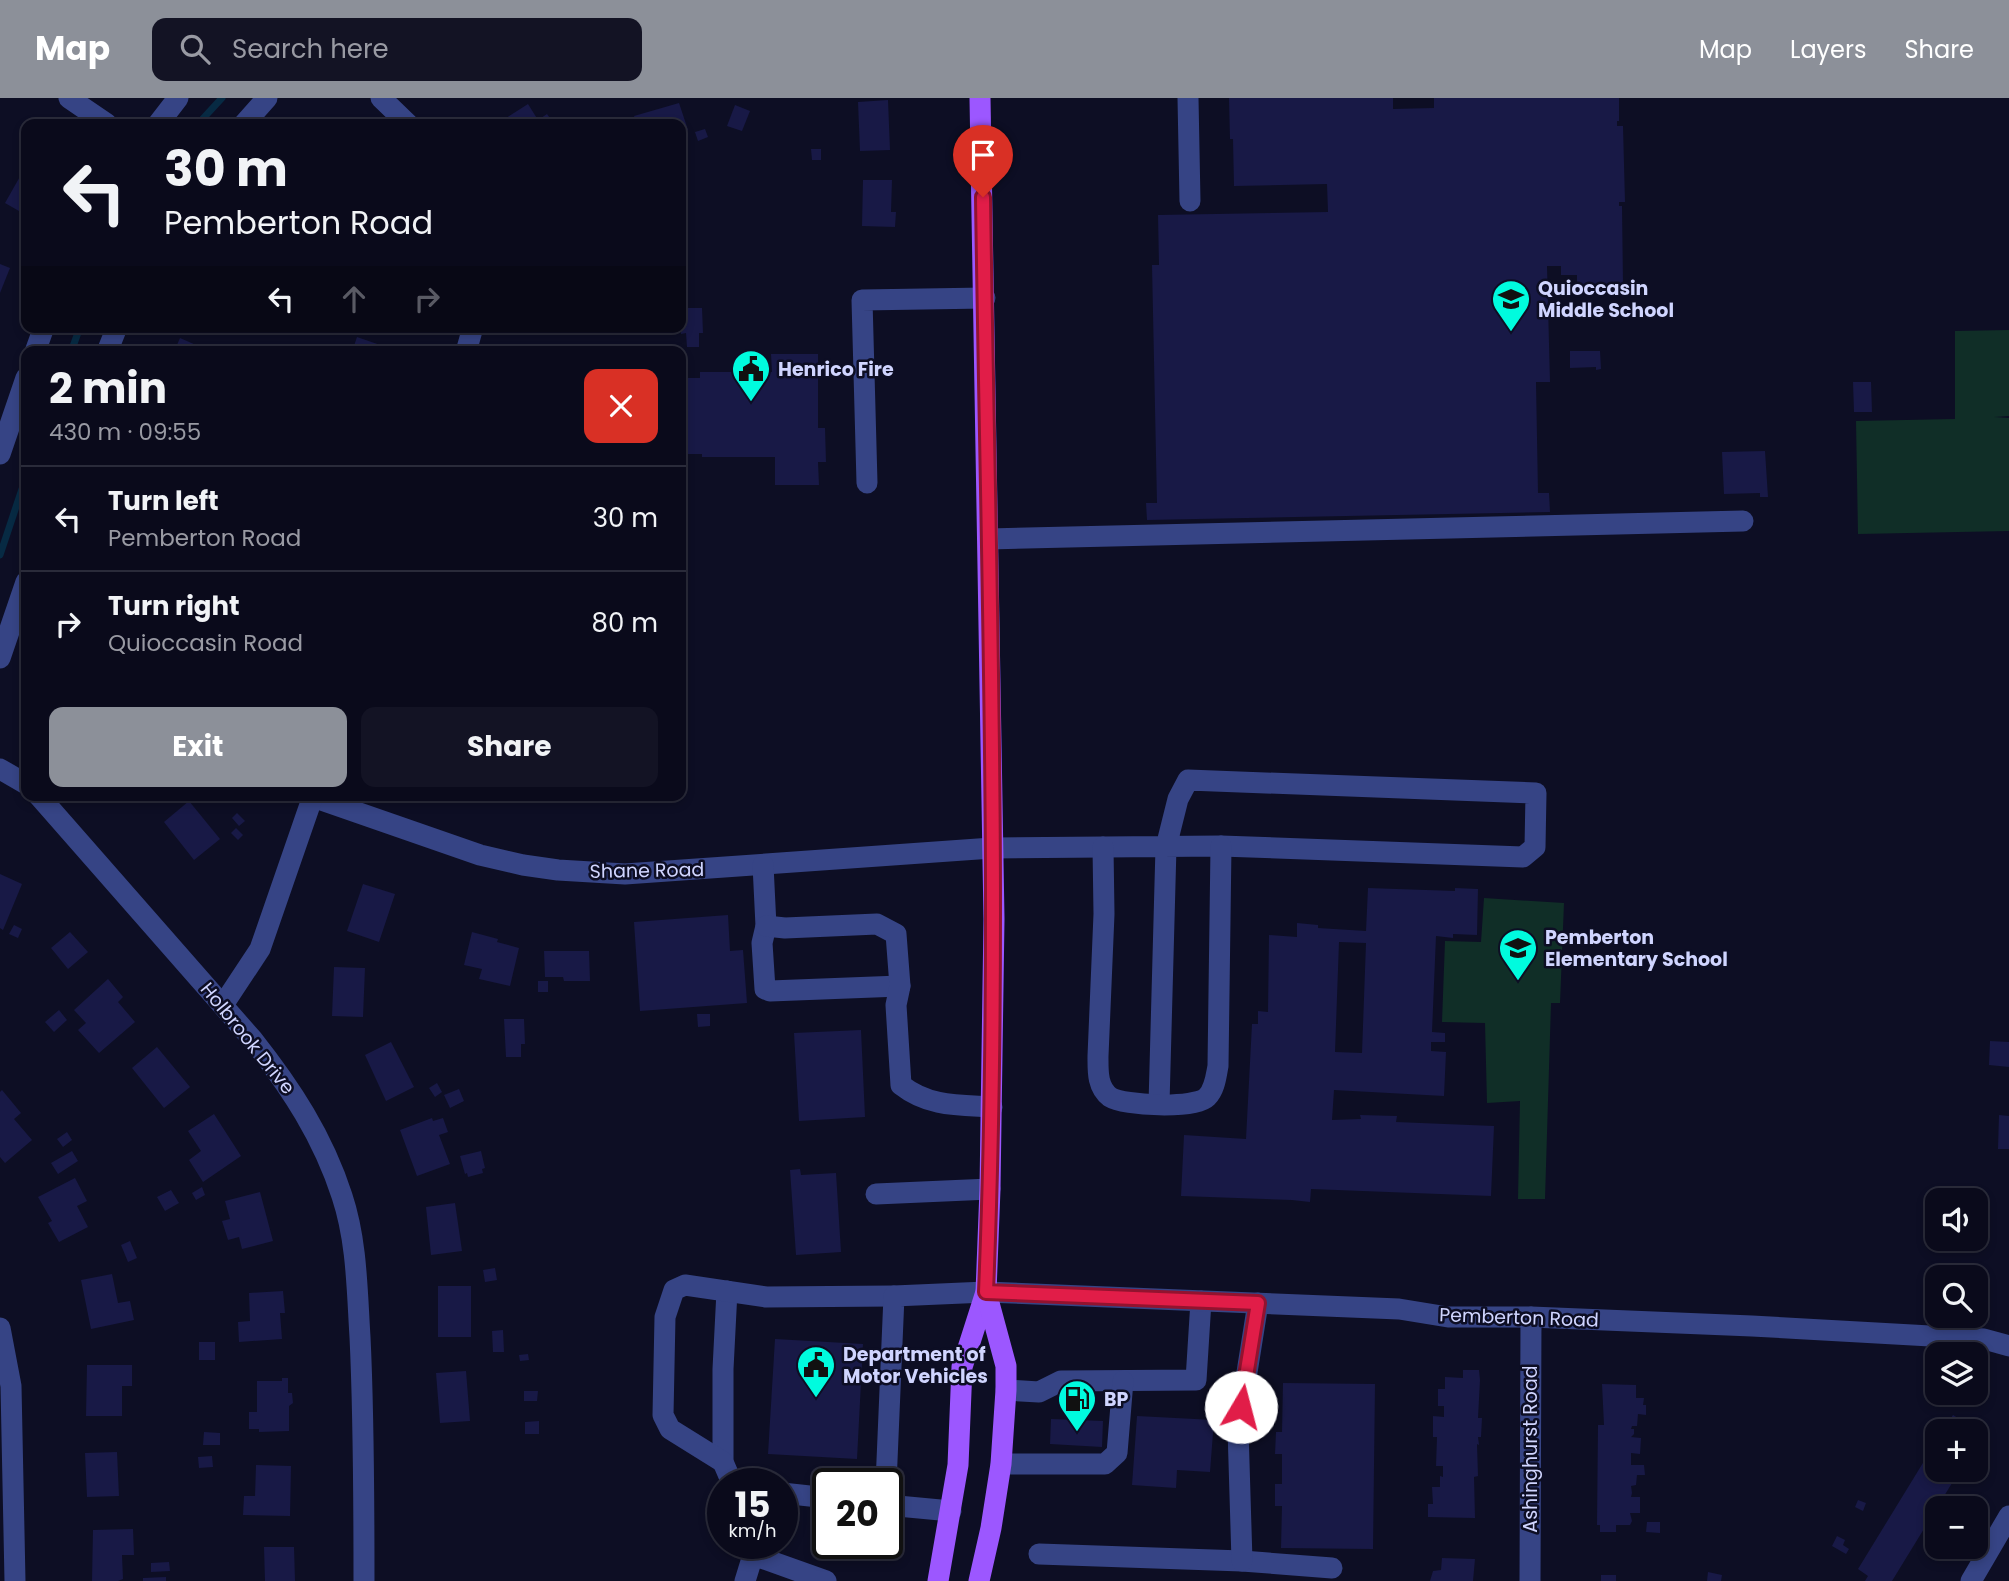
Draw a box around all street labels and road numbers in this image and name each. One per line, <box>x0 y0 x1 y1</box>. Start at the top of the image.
street label: Shane Road <box>589 856 705 885</box>
street label: Holbrook Drive <box>194 977 301 1100</box>
street label: Pemberton Road <box>1439 1301 1599 1334</box>
street label: Ashinghurst Road <box>1517 1365 1544 1533</box>

